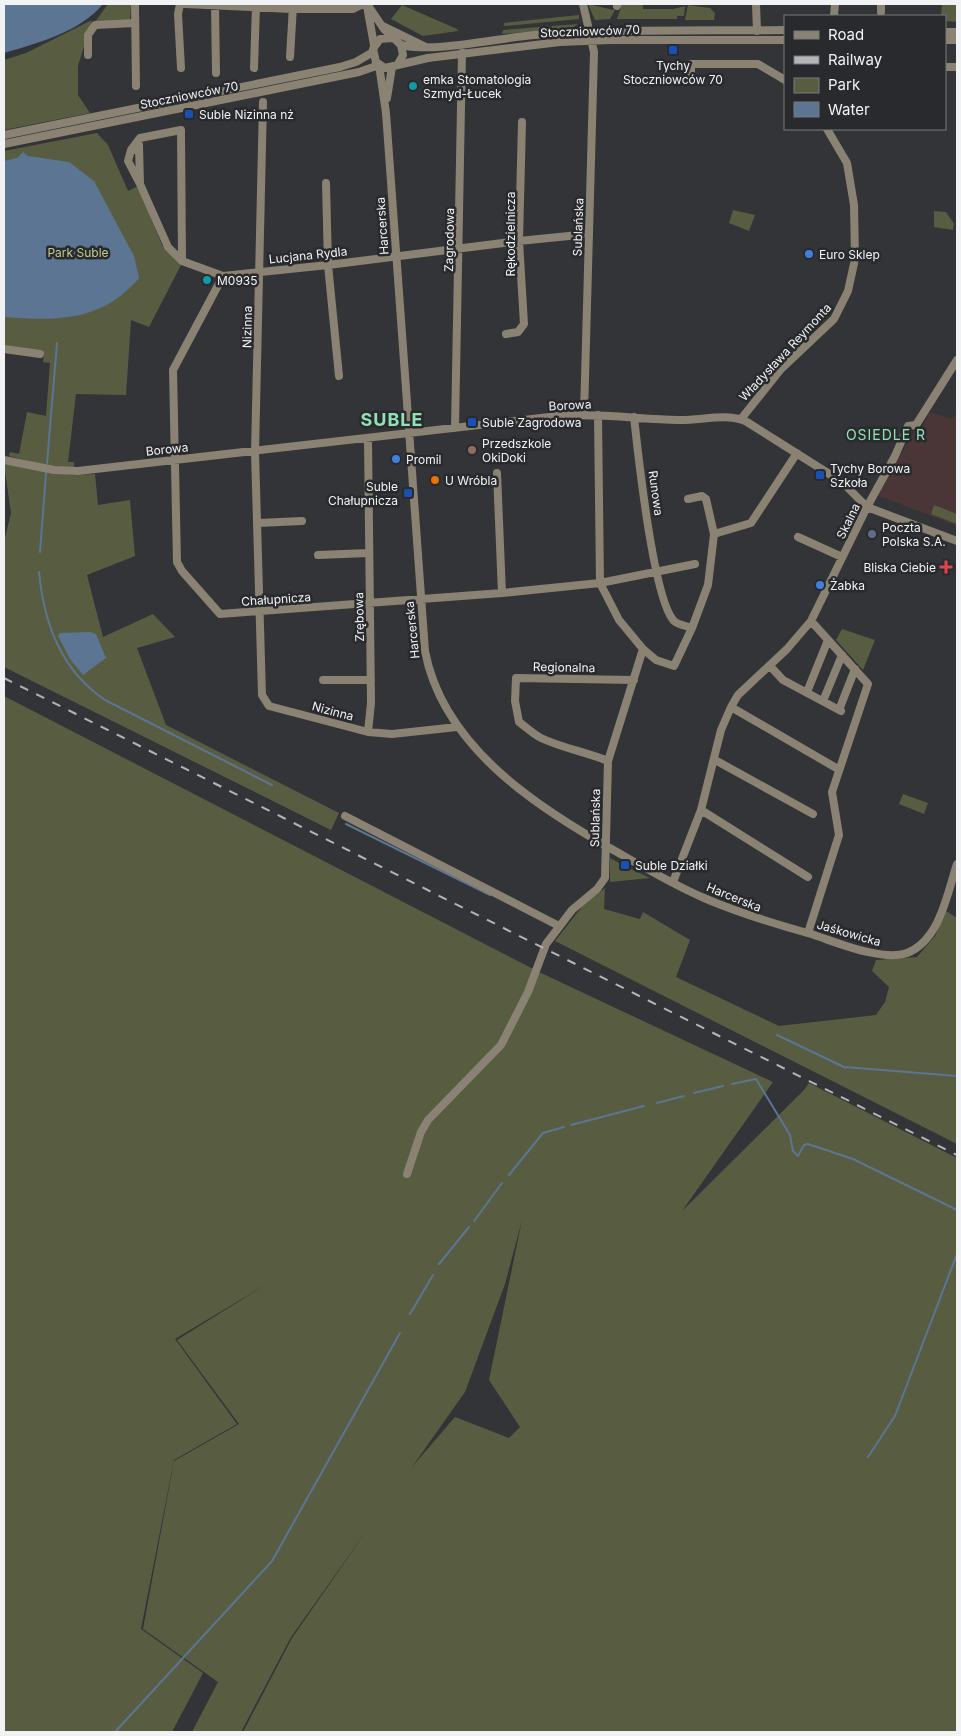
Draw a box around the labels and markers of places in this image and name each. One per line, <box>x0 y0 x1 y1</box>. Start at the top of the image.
marker: Tychy Stoczniowców 70 <box>667 44 679 56</box>
place label: Tychy Stoczniowców 70 <box>623 58 723 87</box>
place label: emka Stomatologia Szmyd-Łucek <box>423 72 531 101</box>
marker: emka Stomatologia Szmyd-Łucek <box>407 80 419 92</box>
place label: Suble Nizinna nż <box>199 107 294 122</box>
marker: Suble Nizinna nż <box>183 108 195 120</box>
place label: Euro Sklep <box>819 247 880 262</box>
marker: Euro Sklep <box>803 248 815 260</box>
place label: M0935 <box>217 273 258 288</box>
marker: M0935 <box>201 274 213 286</box>
place label: Suble Zagrodowa <box>482 415 581 430</box>
marker: Suble Zagrodowa <box>466 416 478 428</box>
place label: Przedszkole OkiDoki <box>482 436 551 465</box>
marker: Przedszkole OkiDoki <box>466 444 478 456</box>
place label: Promil <box>406 452 442 467</box>
marker: Promil <box>390 453 402 465</box>
place label: Tychy Borowa Szkoła <box>830 461 910 490</box>
marker: Tychy Borowa Szkoła <box>814 469 826 481</box>
place label: U Wróbla <box>445 473 497 488</box>
marker: U Wróbla <box>429 474 441 486</box>
place label: Suble Chałupnicza <box>328 479 398 508</box>
marker: Suble Chałupnicza <box>402 487 414 499</box>
place label: Poczta Polska S.A. <box>882 520 946 549</box>
marker: Poczta Polska S.A. <box>866 528 878 540</box>
place label: Bliska Ciebie <box>863 560 936 575</box>
marker: Bliska Ciebie <box>940 561 952 573</box>
place label: Żabka <box>830 578 865 593</box>
marker: Żabka <box>814 579 826 591</box>
place label: Suble Działki <box>635 858 708 873</box>
marker: Suble Działki <box>619 859 631 871</box>

